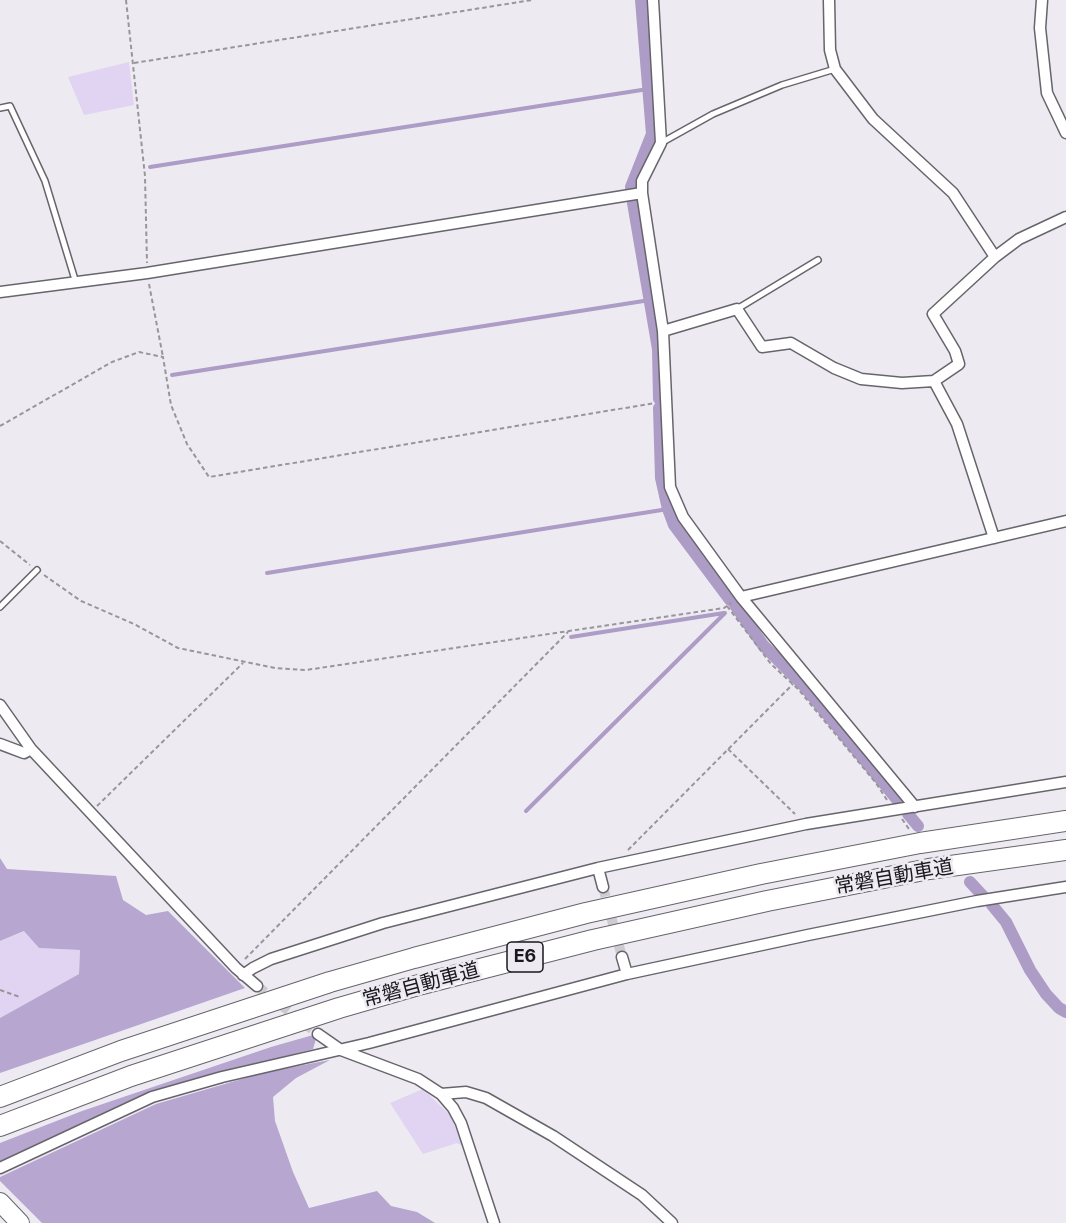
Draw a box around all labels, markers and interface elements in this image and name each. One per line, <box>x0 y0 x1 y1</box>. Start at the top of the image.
street label: 常磐自動車道 <box>833 855 955 899</box>
road number: E6 <box>507 942 543 972</box>
street label: 常磐自動車道 <box>360 958 482 1012</box>

